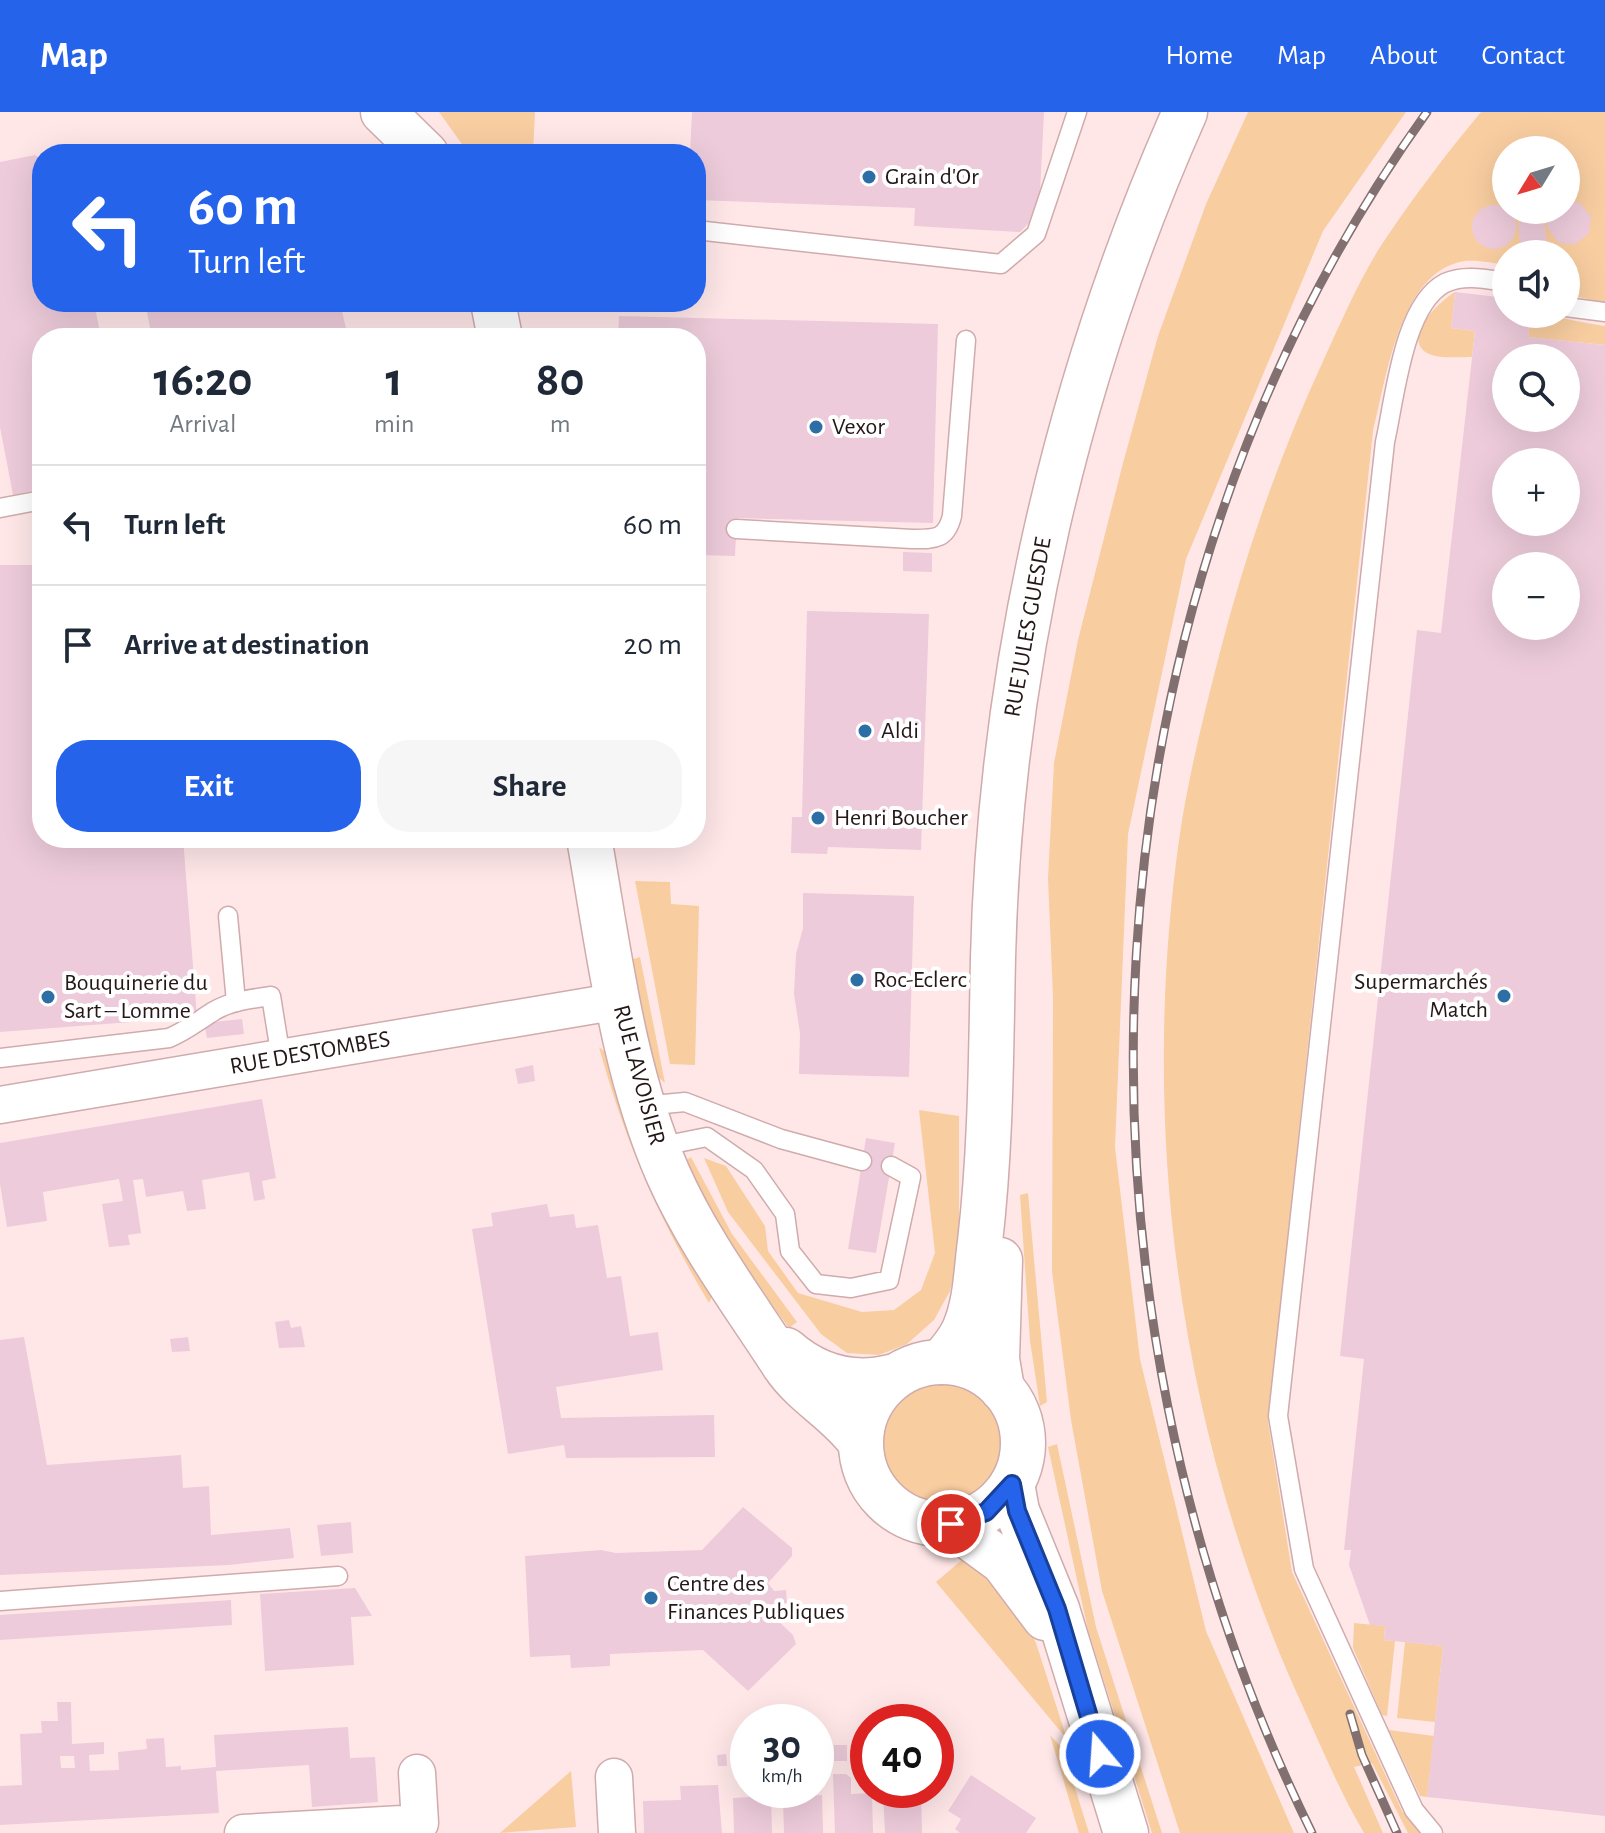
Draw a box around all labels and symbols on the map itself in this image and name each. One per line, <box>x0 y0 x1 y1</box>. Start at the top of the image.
north arrow <box>1492 136 1580 224</box>
place label: Grain d'Or <box>885 165 979 189</box>
marker: Grain d'Or <box>860 168 878 186</box>
place label: Vexor <box>832 415 885 439</box>
marker: Vexor <box>807 418 825 436</box>
street label: RUE JULES GUESDE <box>1000 535 1056 719</box>
place label: Aldi <box>881 719 919 743</box>
marker: Aldi <box>856 722 874 740</box>
place label: Henri Boucher <box>834 806 968 830</box>
marker: Henri Boucher <box>809 809 827 827</box>
place label: Roc-Eclerc <box>873 968 967 992</box>
place label: Supermarchés Match <box>1354 970 1488 1022</box>
place label: Bouquinerie du Sart – Lomme <box>64 971 208 1023</box>
marker: Roc-Eclerc <box>848 971 866 989</box>
marker: Supermarchés Match <box>1495 987 1513 1005</box>
marker: Bouquinerie du Sart – Lomme <box>39 988 57 1006</box>
street label: RUE LAVOISIER <box>609 1002 669 1148</box>
street label: RUE DESTOMBES <box>228 1027 392 1079</box>
pin <box>917 1490 985 1558</box>
place label: Centre des Finances Publiques <box>667 1572 845 1624</box>
marker: Centre des Finances Publiques <box>642 1589 660 1607</box>
speed limit sign: 40 <box>850 1704 954 1808</box>
position arrow <box>1058 1712 1142 1796</box>

